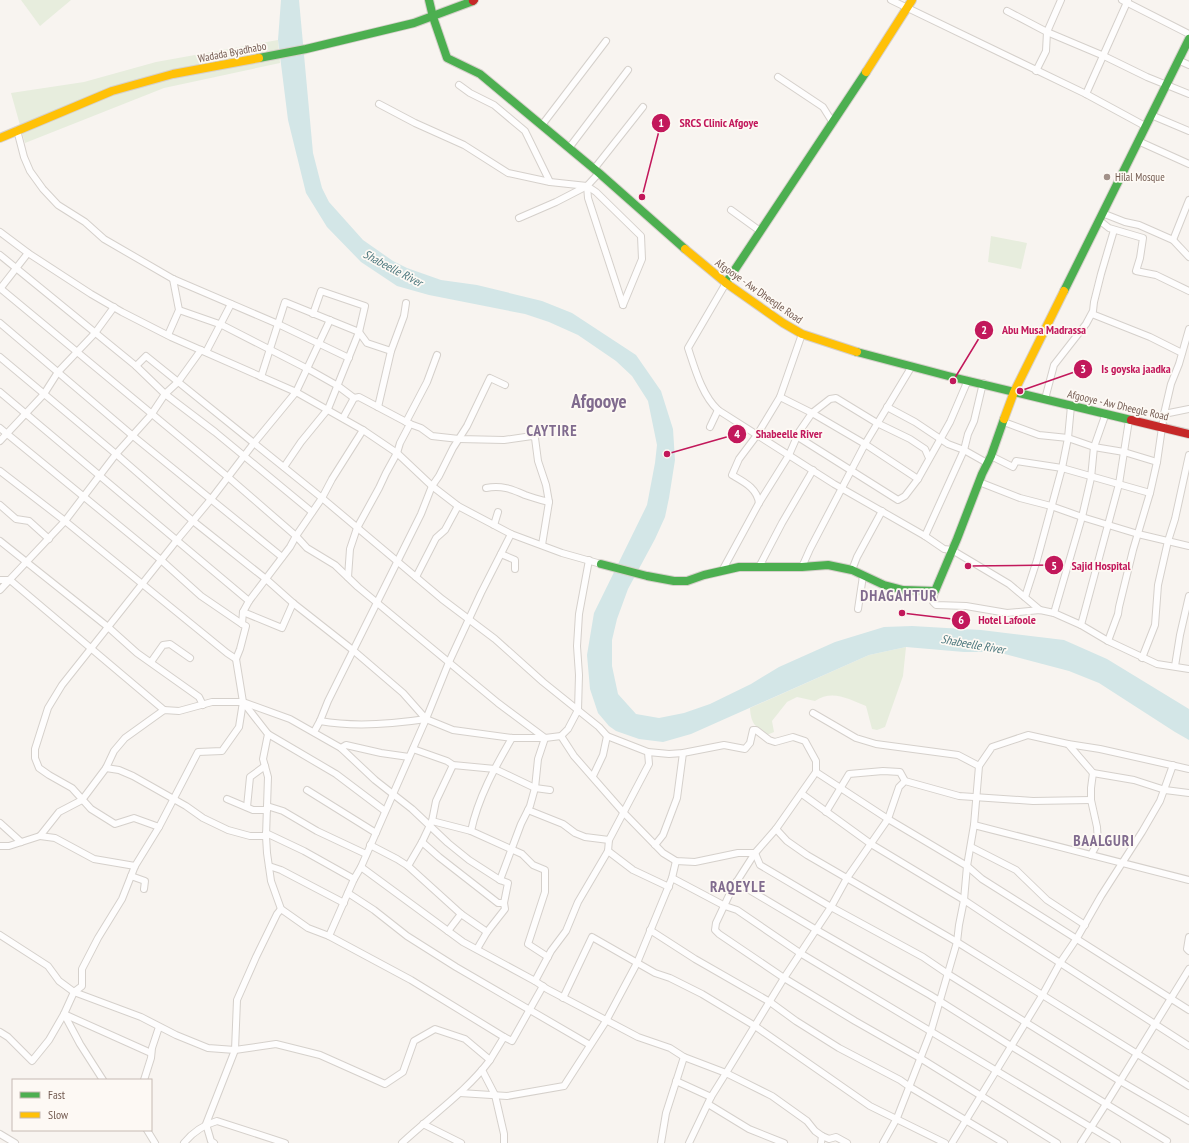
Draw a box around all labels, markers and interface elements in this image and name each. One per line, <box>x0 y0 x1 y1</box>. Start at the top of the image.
street label: Wadada Byadhabo <box>197 38 268 65</box>
callout: SRCS Clinic Afgoye <box>651 111 767 135</box>
text: 1 <box>658 115 664 130</box>
text: SRCS Clinic Afgoye <box>680 115 758 130</box>
place label: Hilal Mosque <box>1115 170 1165 184</box>
marker: Hilal Mosque <box>1102 172 1112 182</box>
water label: Shabeelle River <box>361 246 427 291</box>
street label: Afgooye - Aw Dheegle Road <box>713 256 806 327</box>
callout: Abu Musa Madrassa <box>974 318 1094 342</box>
text: 2 <box>981 322 987 337</box>
text: Abu Musa Madrassa <box>1001 322 1086 337</box>
callout: Is goyska jaadka <box>1073 357 1179 381</box>
text: 3 <box>1080 361 1086 376</box>
text: Is goyska jaadka <box>1101 361 1171 376</box>
street label: Afgooye - Aw Dheegle Road <box>1066 387 1170 424</box>
district label: Afgooye <box>570 389 627 413</box>
district label: CAYTIRE <box>526 421 578 440</box>
callout: Shabeelle River <box>727 422 830 446</box>
text: 4 <box>734 426 740 441</box>
text: Shabeelle River <box>756 426 823 441</box>
callout: Sajid Hospital <box>1044 553 1139 577</box>
text: 5 <box>1051 558 1057 573</box>
text: Sajid Hospital <box>1072 558 1130 573</box>
district label: DHAGAHTUR <box>860 586 938 605</box>
callout: Hotel Lafoole <box>951 608 1044 632</box>
text: 6 <box>958 612 964 627</box>
text: Hotel Lafoole <box>978 612 1036 627</box>
water label: Shabeelle River <box>940 631 1008 657</box>
district label: BAALGURI <box>1073 831 1135 850</box>
district label: RAQEYLE <box>710 877 766 896</box>
legend <box>12 1079 152 1131</box>
text: Fast <box>48 1087 66 1102</box>
text: Slow <box>48 1107 69 1122</box>

